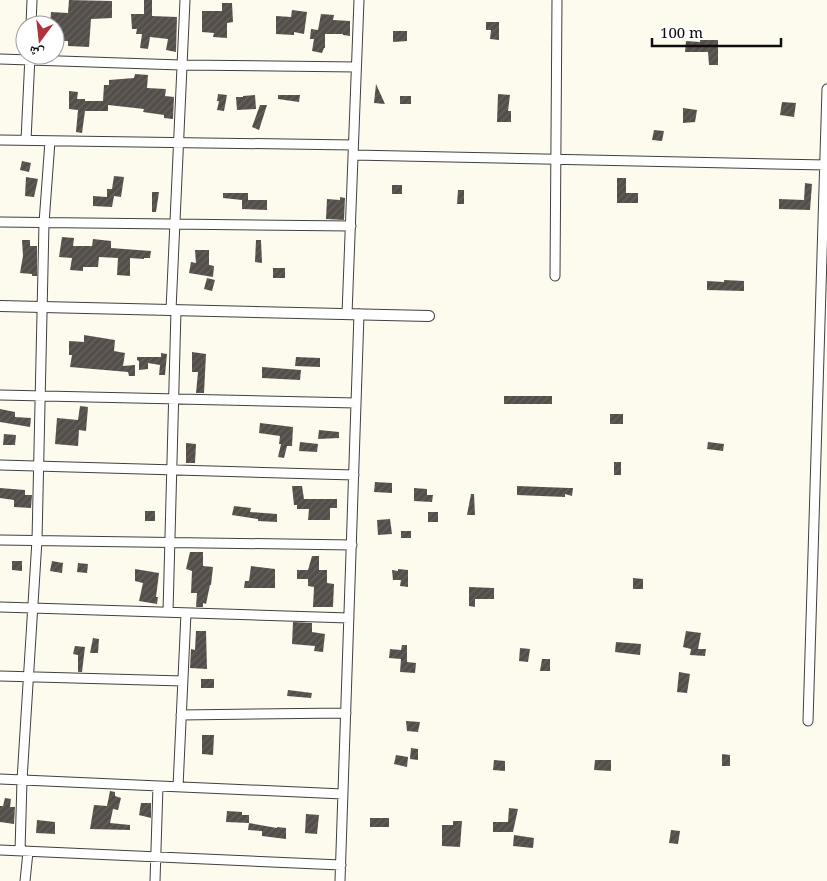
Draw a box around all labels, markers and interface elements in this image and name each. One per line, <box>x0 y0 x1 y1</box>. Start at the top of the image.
north arrow <box>15 15 65 65</box>
scale bar <box>652 15 781 47</box>
text: 100 m <box>660 22 703 42</box>
text: ش <box>27 42 46 64</box>

